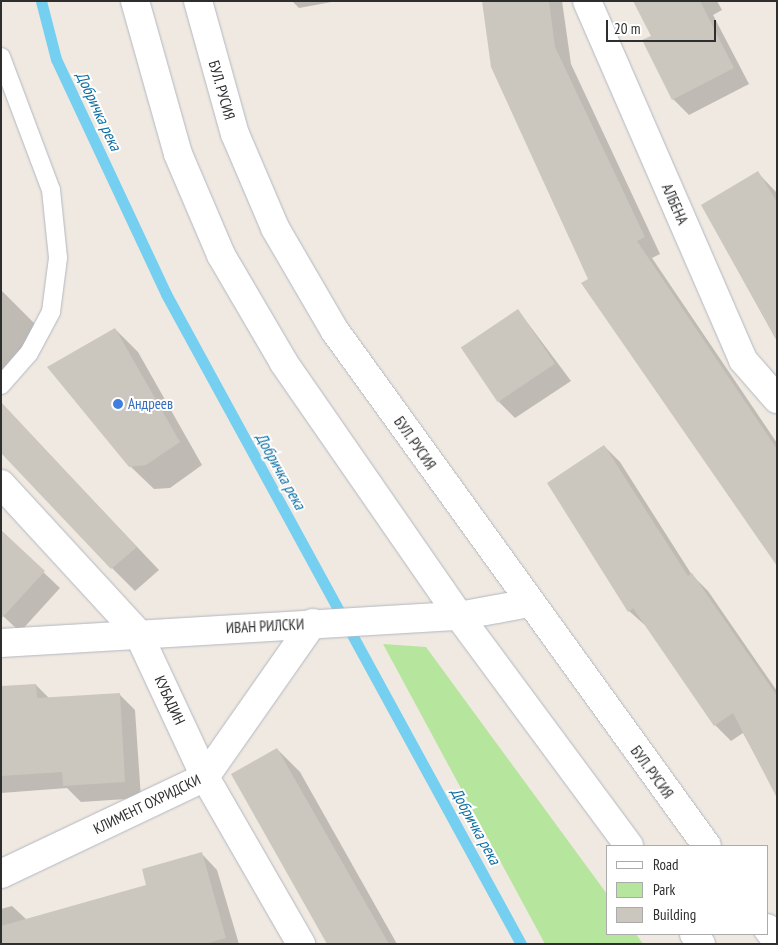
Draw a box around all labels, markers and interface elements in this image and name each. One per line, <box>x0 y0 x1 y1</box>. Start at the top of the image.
scale bar <box>608 10 718 42</box>
text: 20 m <box>614 19 640 38</box>
street label: БУЛ. РУСИЯ <box>205 58 239 122</box>
water label: Добричка река <box>72 69 126 153</box>
street label: АЛБЕНА <box>658 181 692 227</box>
place label: Андреев <box>128 395 173 413</box>
marker: Андреев <box>112 398 124 410</box>
street label: БУЛ. РУСИЯ <box>390 413 440 473</box>
water label: Добричка река <box>252 429 310 513</box>
street label: ИВАН РИЛСКИ <box>225 615 305 637</box>
street label: КУБАДИН <box>151 673 189 727</box>
street label: БУЛ. РУСИЯ <box>627 742 677 802</box>
street label: КЛИМЕНТ ОХРИДСКИ <box>90 770 204 838</box>
water label: Добричка река <box>447 784 505 868</box>
legend <box>606 845 768 935</box>
text: Road <box>653 855 679 874</box>
text: Park <box>653 880 675 899</box>
text: Building <box>653 905 696 924</box>

